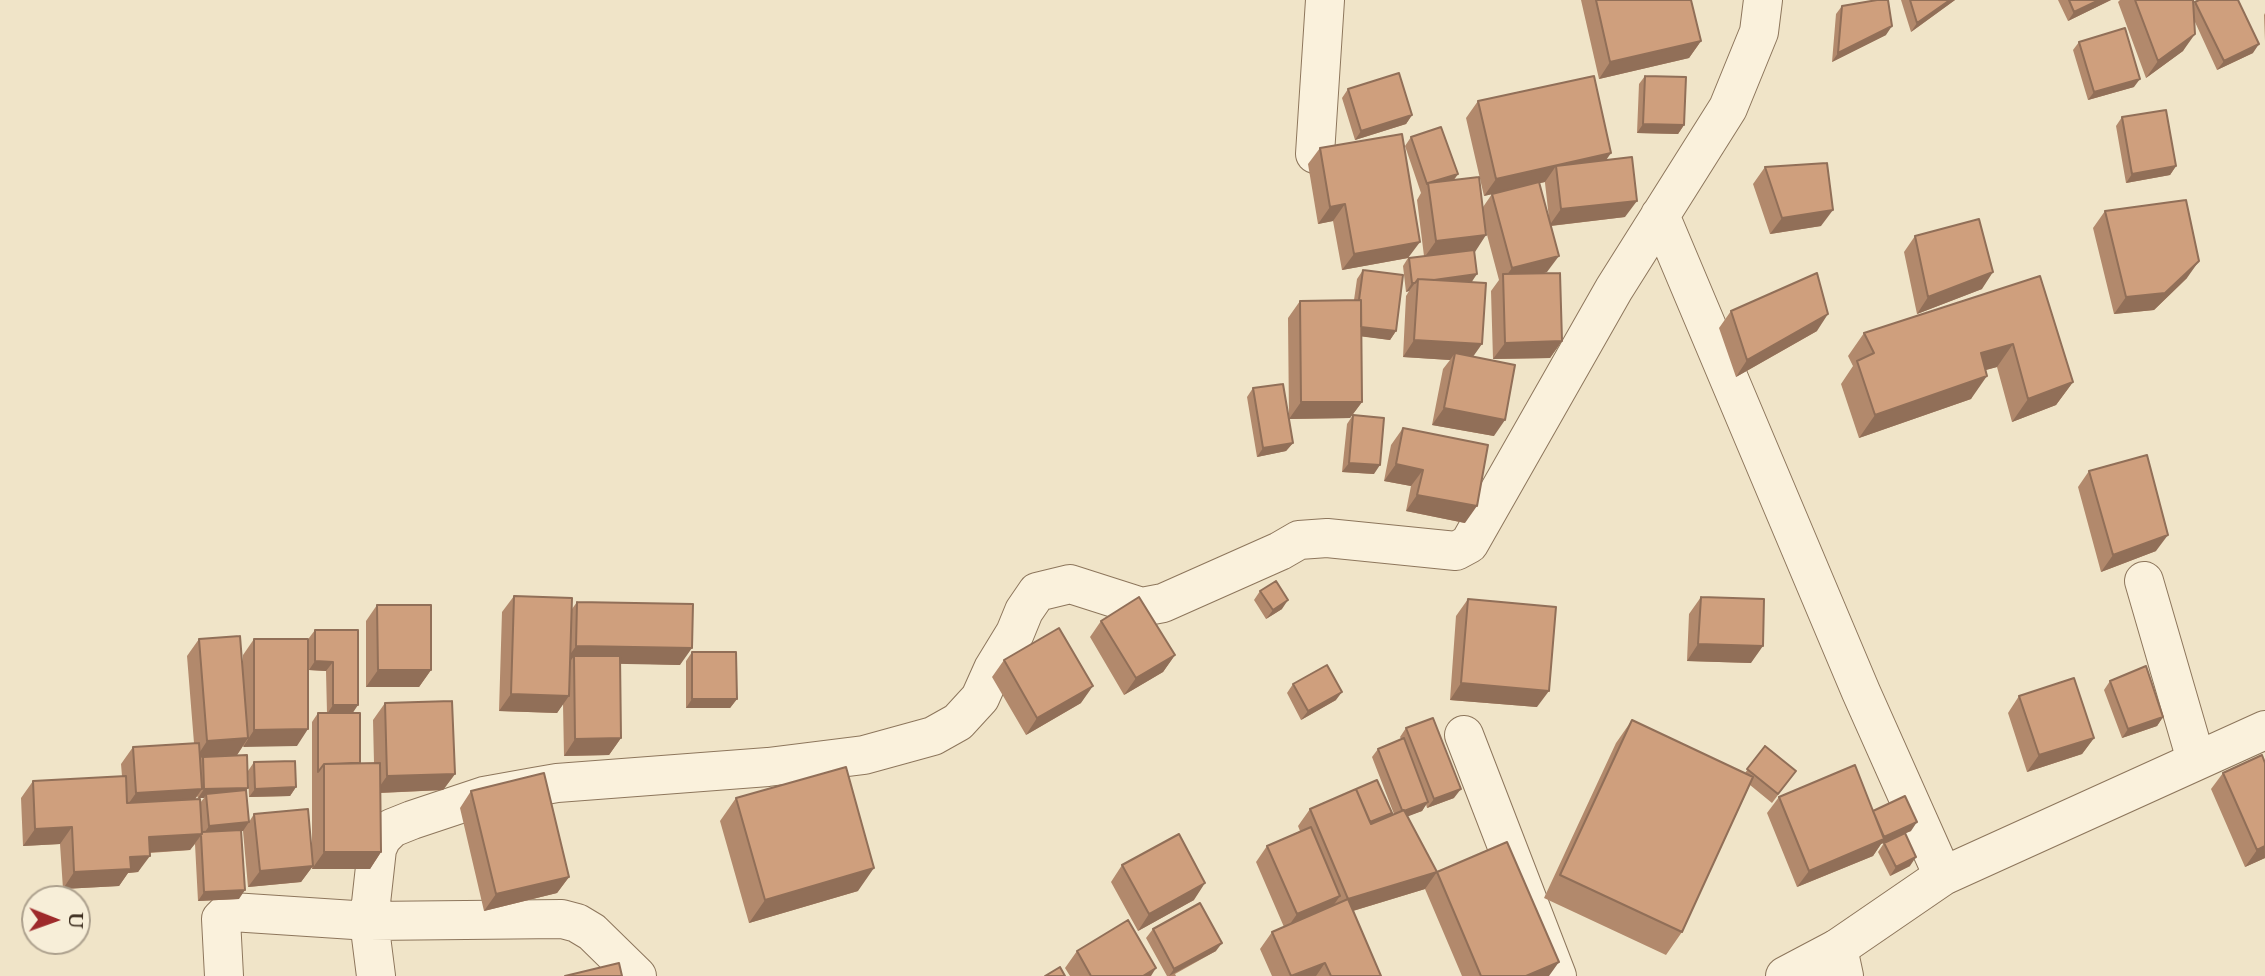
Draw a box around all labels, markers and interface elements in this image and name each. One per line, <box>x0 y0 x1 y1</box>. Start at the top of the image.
north arrow <box>21 885 91 955</box>
text: U <box>64 912 87 929</box>

